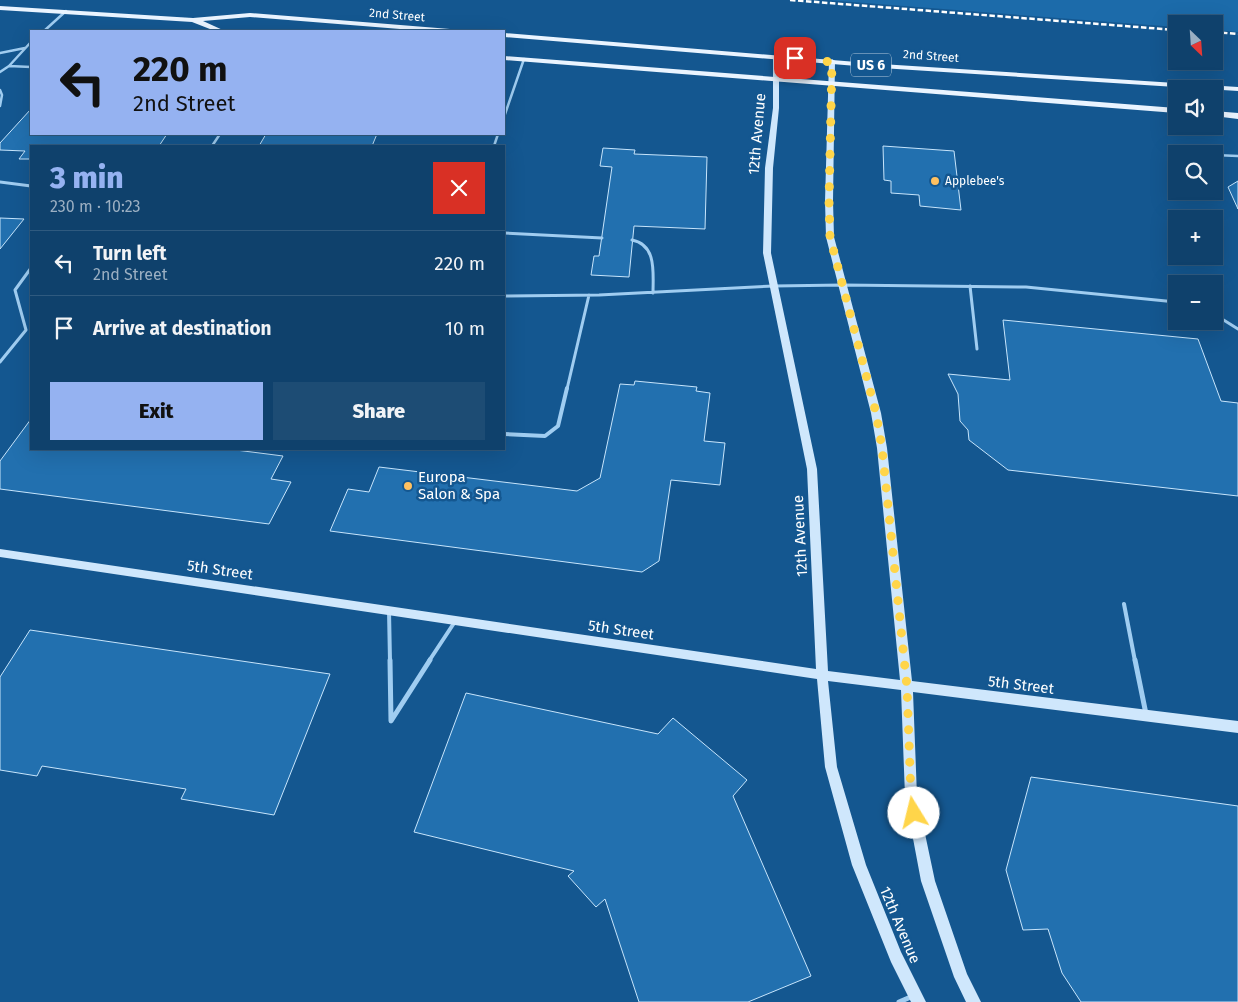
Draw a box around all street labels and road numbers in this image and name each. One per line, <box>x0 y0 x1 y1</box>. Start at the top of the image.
street label: 2nd Street <box>369 6 426 24</box>
street label: 2nd Street <box>903 47 960 65</box>
road number: US 6 <box>851 54 891 76</box>
street label: 12th Avenue <box>744 92 770 176</box>
street label: 12th Avenue <box>789 495 811 577</box>
street label: 5th Street <box>186 556 255 584</box>
street label: 5th Street <box>587 616 656 644</box>
street label: 5th Street <box>987 672 1056 698</box>
street label: 12th Avenue <box>876 884 924 966</box>

